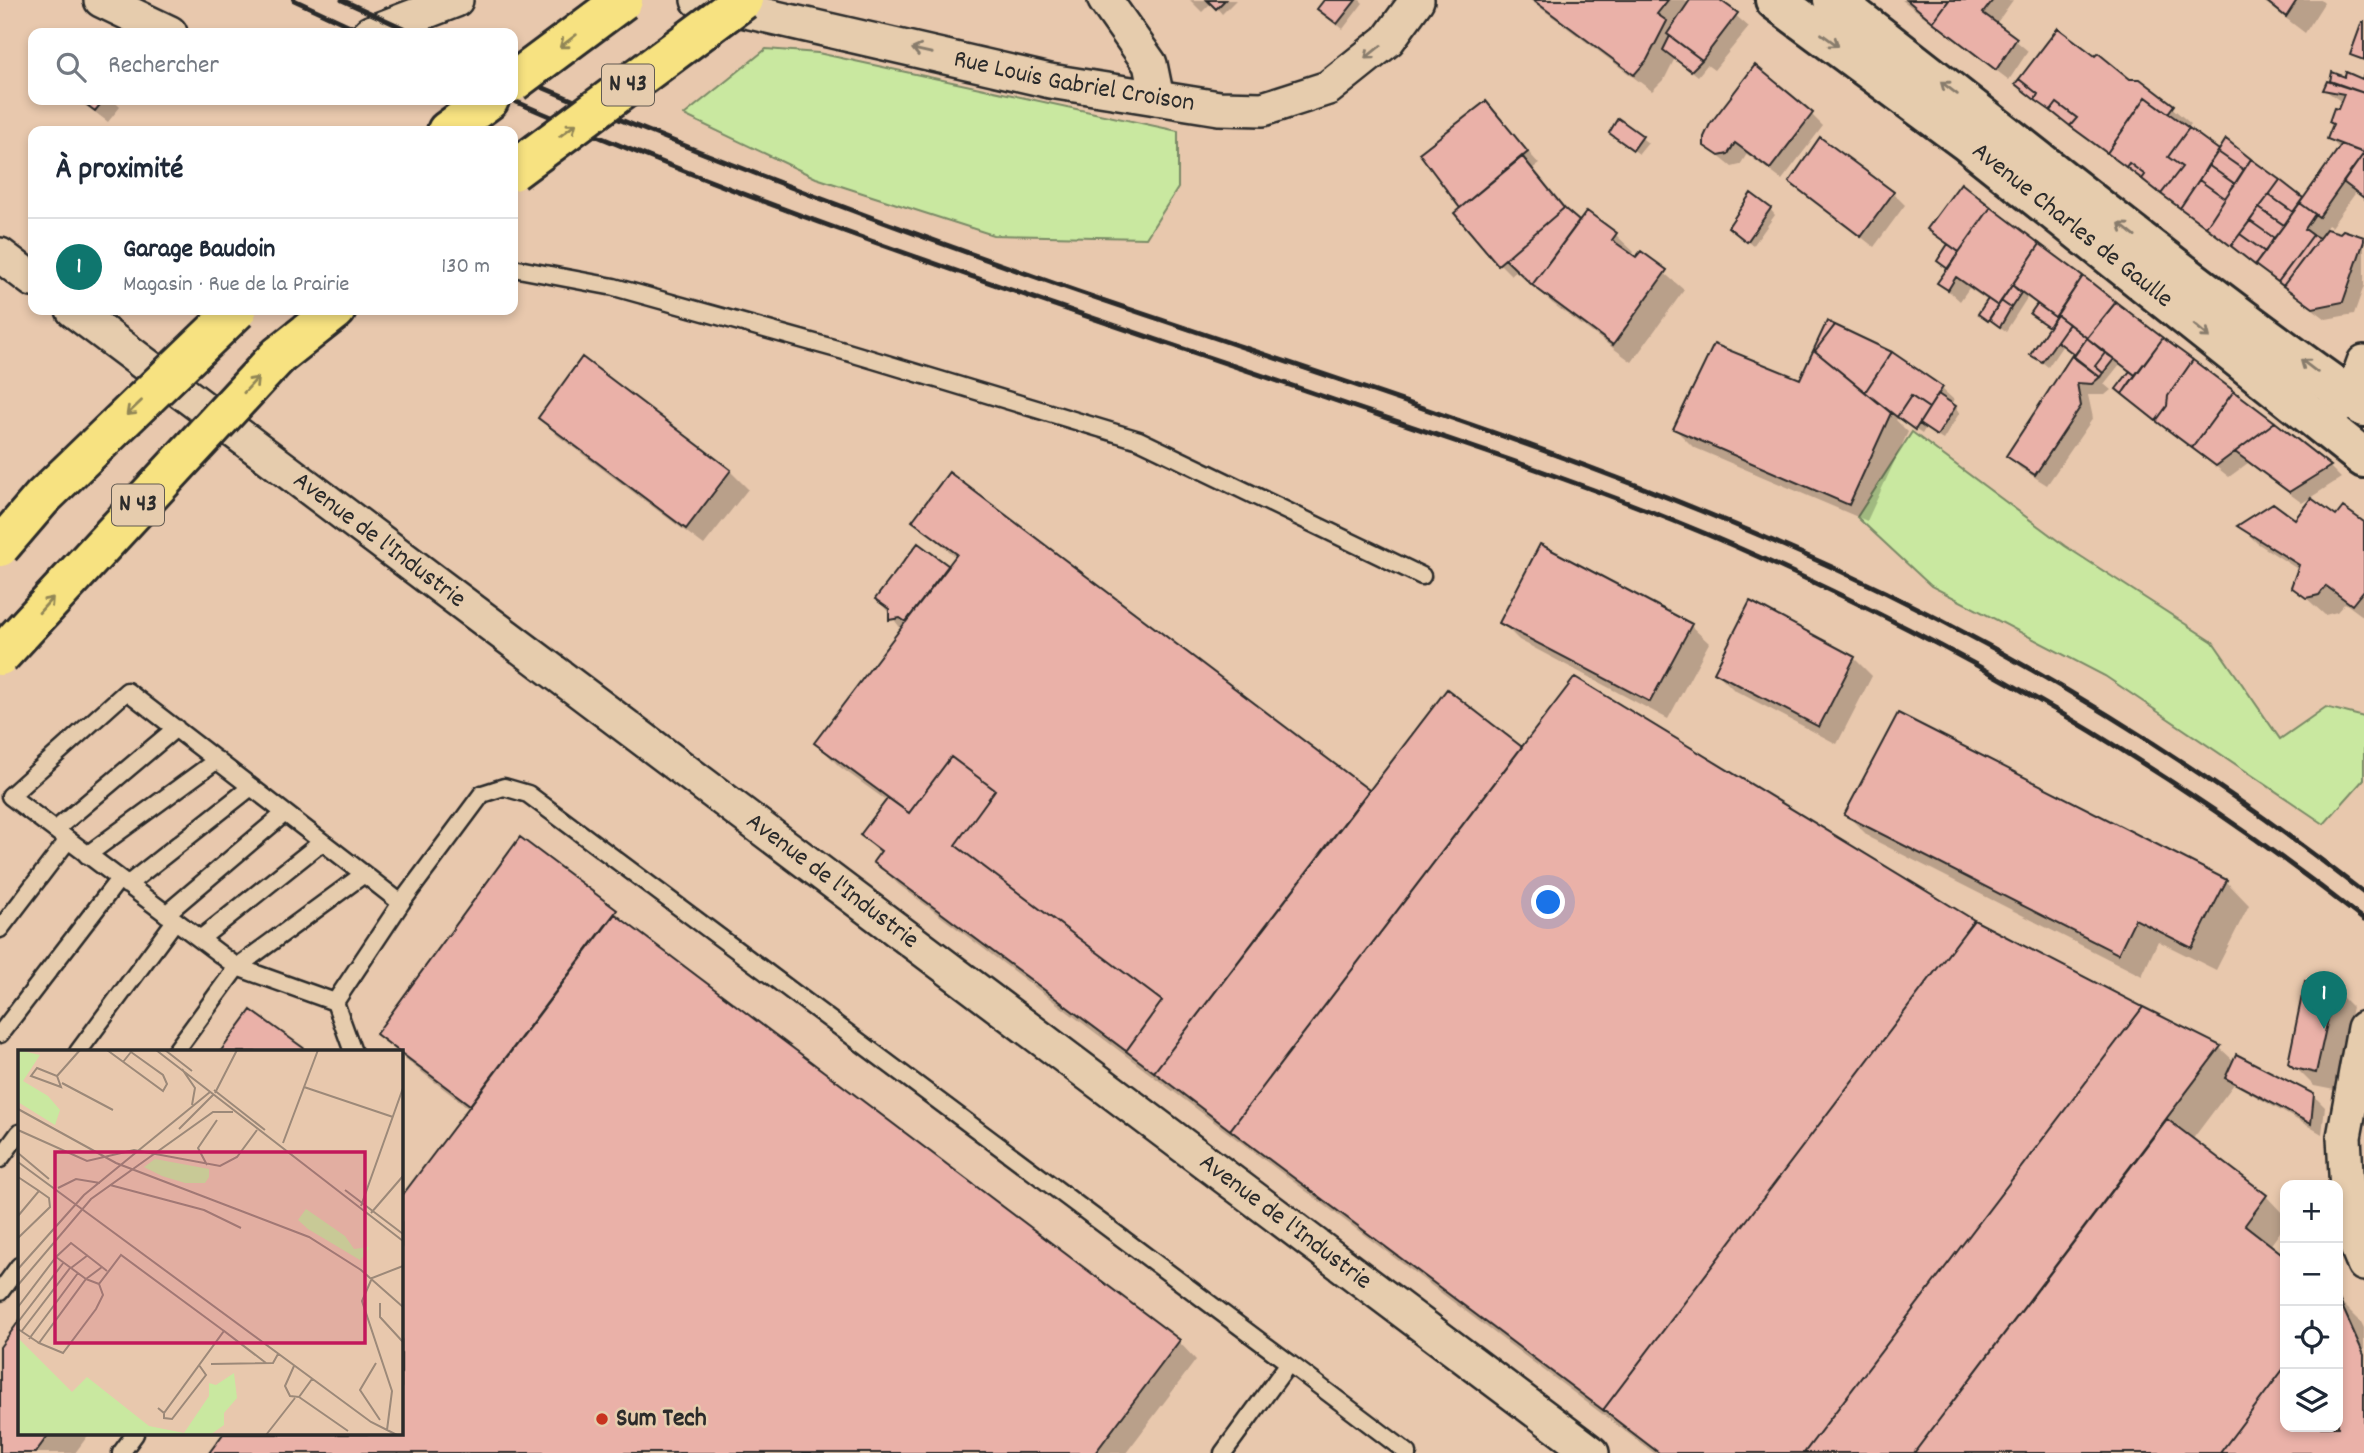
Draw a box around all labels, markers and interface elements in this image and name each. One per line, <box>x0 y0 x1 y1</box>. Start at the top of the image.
search box <box>28 28 518 105</box>
one-way arrow <box>559 33 578 48</box>
one-way arrow <box>1820 33 1838 48</box>
street label: Rue Louis Gabriel Croison <box>950 41 1197 122</box>
one-way arrow <box>911 44 934 57</box>
one-way arrow <box>1365 44 1383 59</box>
icon: search <box>52 48 90 86</box>
text: Rechercher <box>108 48 219 85</box>
road number: N 43 <box>602 64 654 106</box>
one-way arrow <box>1940 81 1959 96</box>
one-way arrow <box>558 123 577 138</box>
street label: Avenue Charles de Gaulle <box>1963 134 2181 317</box>
text: À proximité <box>56 150 183 193</box>
one-way arrow <box>2119 222 2137 238</box>
text: Garage Baudoin <box>123 232 275 269</box>
text: 1 <box>76 251 82 284</box>
text: 130 m <box>441 251 490 284</box>
text: Magasin · Rue de la Prairie <box>123 269 349 302</box>
one-way arrow <box>2193 323 2211 338</box>
one-way arrow <box>2300 359 2319 374</box>
one-way arrow <box>242 377 259 394</box>
one-way arrow <box>126 399 143 416</box>
street label: Avenue de l'Industrie <box>285 463 473 618</box>
road number: N 43 <box>112 484 164 526</box>
one-way arrow <box>37 597 53 615</box>
street label: Avenue de l'Industrie <box>738 804 926 959</box>
your location <box>1531 885 1565 919</box>
pin: 1 <box>2301 971 2347 1029</box>
inset map <box>18 1050 402 1436</box>
street label: Avenue de l'Industrie <box>1191 1145 1379 1299</box>
map controls <box>2280 1180 2343 1432</box>
button: + <box>2280 1180 2343 1243</box>
button: − <box>2280 1243 2343 1306</box>
button: locate <box>2280 1306 2343 1369</box>
button: layers <box>2280 1369 2343 1432</box>
place label: Sum Tech <box>616 1401 707 1438</box>
marker: Sum Tech <box>594 1411 610 1427</box>

